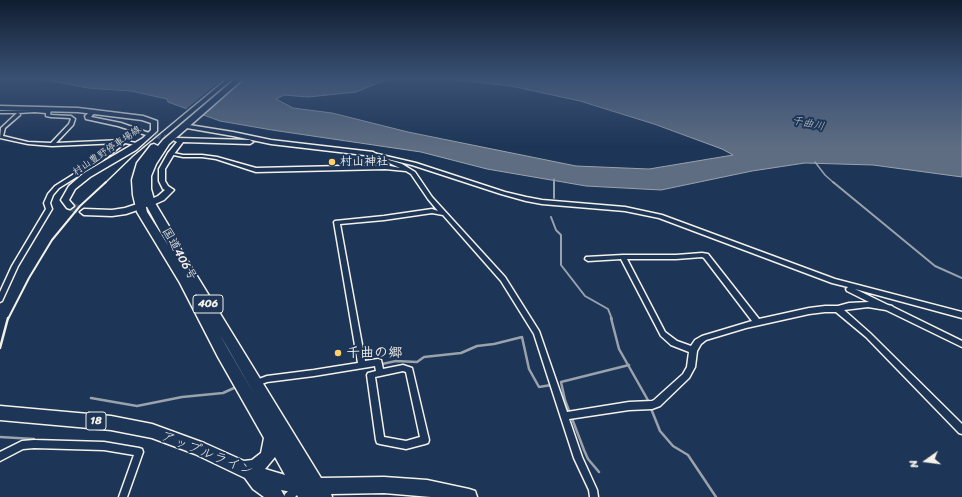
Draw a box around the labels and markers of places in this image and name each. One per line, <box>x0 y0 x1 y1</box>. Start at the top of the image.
place label: 村山神社 <box>340 155 388 169</box>
marker: 村山神社 <box>327 157 337 167</box>
place label: 千曲の郷 <box>346 345 402 361</box>
marker: 千曲の郷 <box>333 348 343 358</box>

